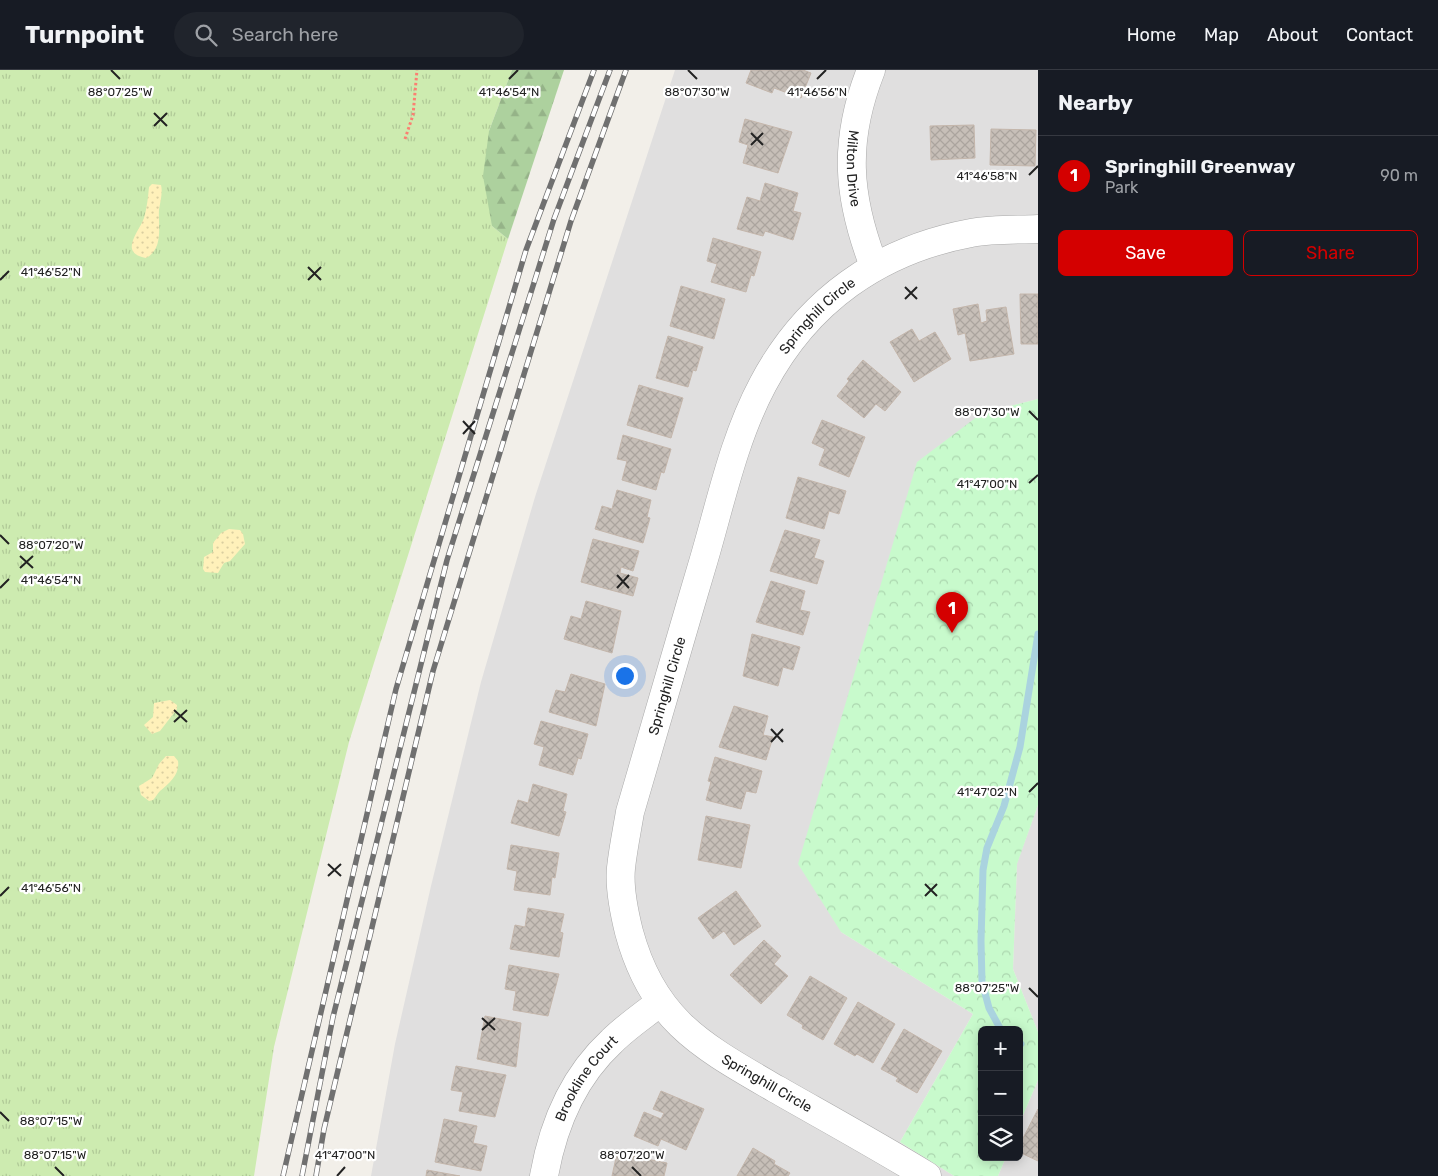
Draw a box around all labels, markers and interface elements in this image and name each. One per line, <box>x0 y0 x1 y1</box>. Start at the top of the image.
search box <box>174 12 524 57</box>
text: Turnpoint <box>25 21 144 49</box>
icon: search <box>192 21 220 49</box>
text: Search here <box>232 23 338 46</box>
text: Home <box>1127 24 1176 46</box>
text: Map <box>1204 24 1239 46</box>
text: About <box>1267 24 1318 46</box>
text: Contact <box>1346 24 1413 46</box>
text: 88°07'25"W <box>88 85 153 99</box>
text: 41°46'54"N <box>479 85 539 99</box>
text: 88°07'30"W <box>664 85 730 99</box>
text: 41°46'56"N <box>787 85 847 99</box>
text: Nearby <box>1058 90 1133 115</box>
street label: Milton Drive <box>843 129 864 208</box>
text: Springhill Greenway <box>1105 155 1295 178</box>
text: 1 <box>1070 166 1078 185</box>
text: 90 m <box>1380 166 1418 185</box>
text: 41°46'58"N <box>957 169 1017 183</box>
text: Park <box>1105 178 1138 197</box>
button: Save <box>1058 230 1233 276</box>
button: Share <box>1243 230 1418 276</box>
text: 41°46'52"N <box>21 265 81 279</box>
street label: Springhill Circle <box>776 274 859 358</box>
text: 88°07'30"W <box>954 405 1020 419</box>
text: 41°47'00"N <box>957 477 1017 491</box>
text: 88°07'20"W <box>18 538 84 552</box>
text: 41°46'54"N <box>21 573 81 587</box>
pin: 1 <box>936 592 968 633</box>
street label: Springhill Circle <box>645 635 690 737</box>
your location <box>612 663 638 689</box>
text: 41°47'02"N <box>957 785 1017 799</box>
text: 41°46'56"N <box>21 881 81 895</box>
text: 88°07'25"W <box>955 981 1020 995</box>
map controls <box>978 1026 1023 1161</box>
button: + <box>978 1026 1023 1071</box>
street label: Brookline Court <box>552 1032 622 1124</box>
street label: Springhill Circle <box>718 1051 815 1116</box>
button: − <box>978 1071 1023 1116</box>
text: 88°07'15"W <box>20 1114 83 1128</box>
button: layers <box>978 1116 1023 1161</box>
text: 88°07'15"W <box>24 1148 87 1162</box>
text: 41°47'00"N <box>315 1148 375 1162</box>
text: 88°07'20"W <box>599 1148 665 1162</box>

